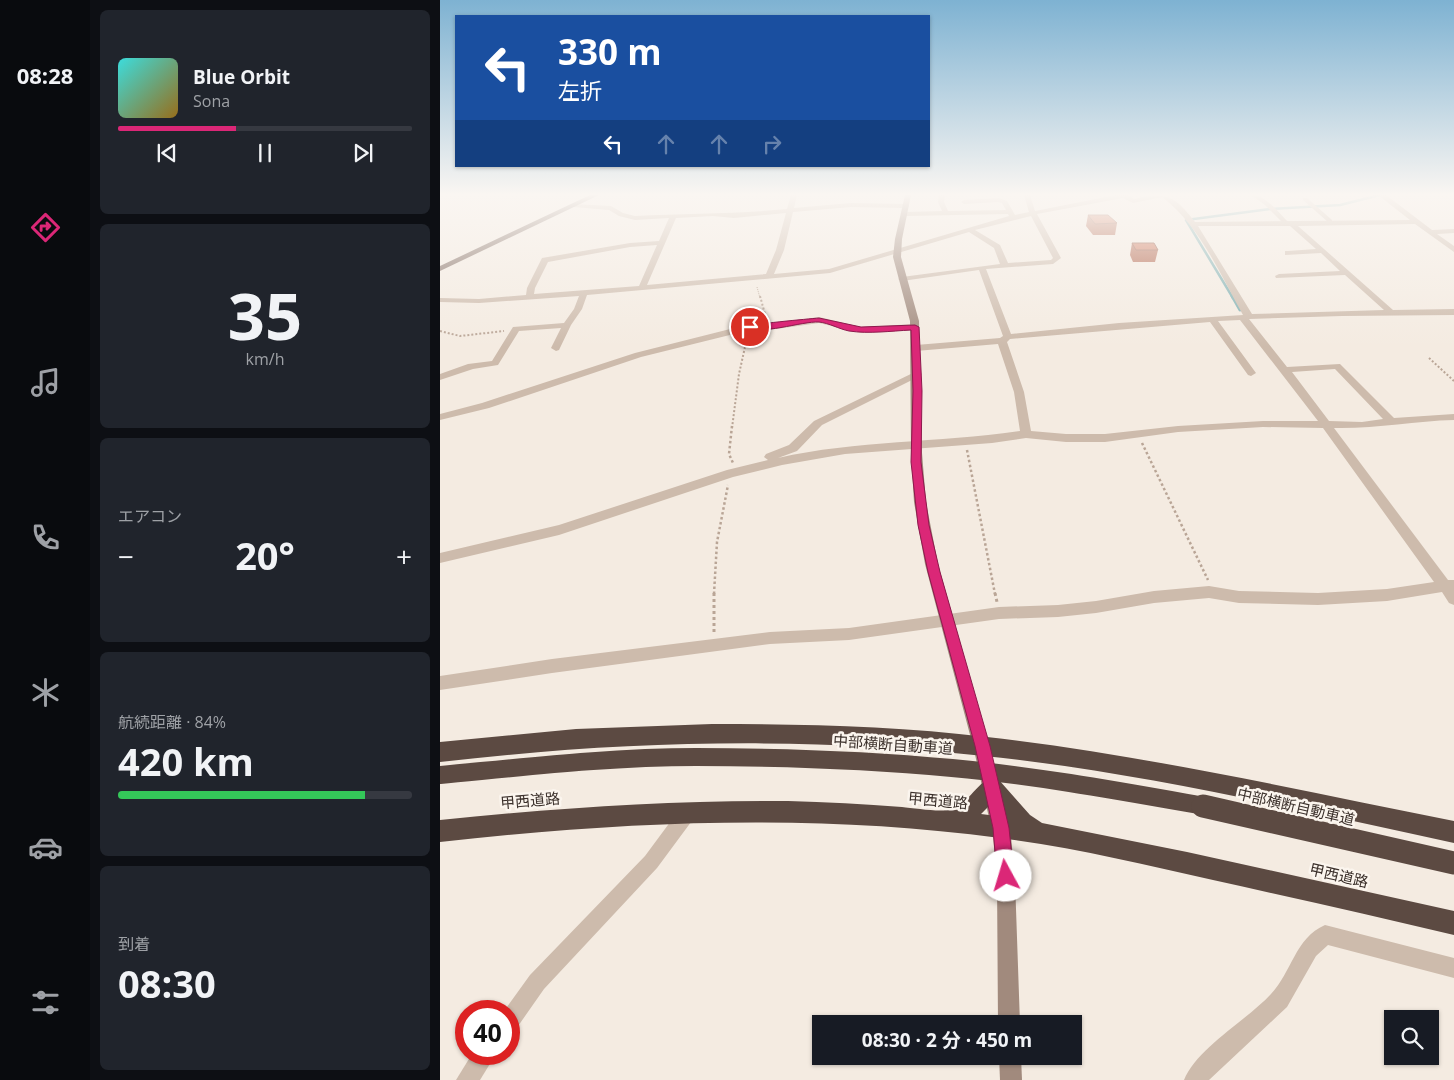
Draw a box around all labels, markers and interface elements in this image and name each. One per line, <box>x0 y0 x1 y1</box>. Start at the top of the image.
text: 330 m <box>558 28 662 75</box>
icon: left <box>475 35 540 100</box>
text: 08:28 <box>17 60 73 90</box>
text: Blue Orbit <box>193 64 290 90</box>
text: 左折 <box>558 75 602 105</box>
text: Sona <box>193 90 230 112</box>
icon: left <box>599 130 627 158</box>
icon: ahead <box>652 130 680 158</box>
icon: ahead <box>705 130 733 158</box>
icon: right <box>758 130 786 158</box>
icon: previous <box>153 139 181 167</box>
icon: pause <box>251 139 279 167</box>
icon: next <box>349 139 377 167</box>
icon: directions <box>28 210 63 245</box>
text: 35 <box>228 271 302 359</box>
pin <box>729 306 771 348</box>
icon: arrive <box>736 313 764 341</box>
text: km/h <box>246 348 284 370</box>
icon: music <box>28 365 63 400</box>
text: エアコン <box>118 505 182 527</box>
icon: phone <box>28 520 63 555</box>
text: 20° <box>235 529 295 581</box>
text: − <box>118 537 134 575</box>
text: + <box>396 537 412 575</box>
icon: climate <box>28 675 63 710</box>
text: 航続距離 · 84% <box>118 711 226 733</box>
street label: 中部横断自動車道 <box>832 730 954 758</box>
text: 420 km <box>118 735 254 787</box>
street label: 中部横断自動車道 <box>1235 783 1357 829</box>
street label: 甲西道路 <box>499 787 561 813</box>
street label: 甲西道路 <box>907 787 969 813</box>
icon: car <box>28 830 63 865</box>
position arrow <box>979 849 1031 901</box>
street label: 甲西道路 <box>1308 859 1370 891</box>
text: 到着 <box>118 933 150 955</box>
text: 08:30 <box>118 957 216 1009</box>
icon: filters <box>28 985 63 1020</box>
speed limit sign: 40 <box>455 1000 520 1065</box>
map controls <box>1384 1010 1439 1065</box>
button: search <box>1384 1010 1439 1065</box>
text: 08:30 · 2 分 · 450 m <box>862 1027 1032 1053</box>

